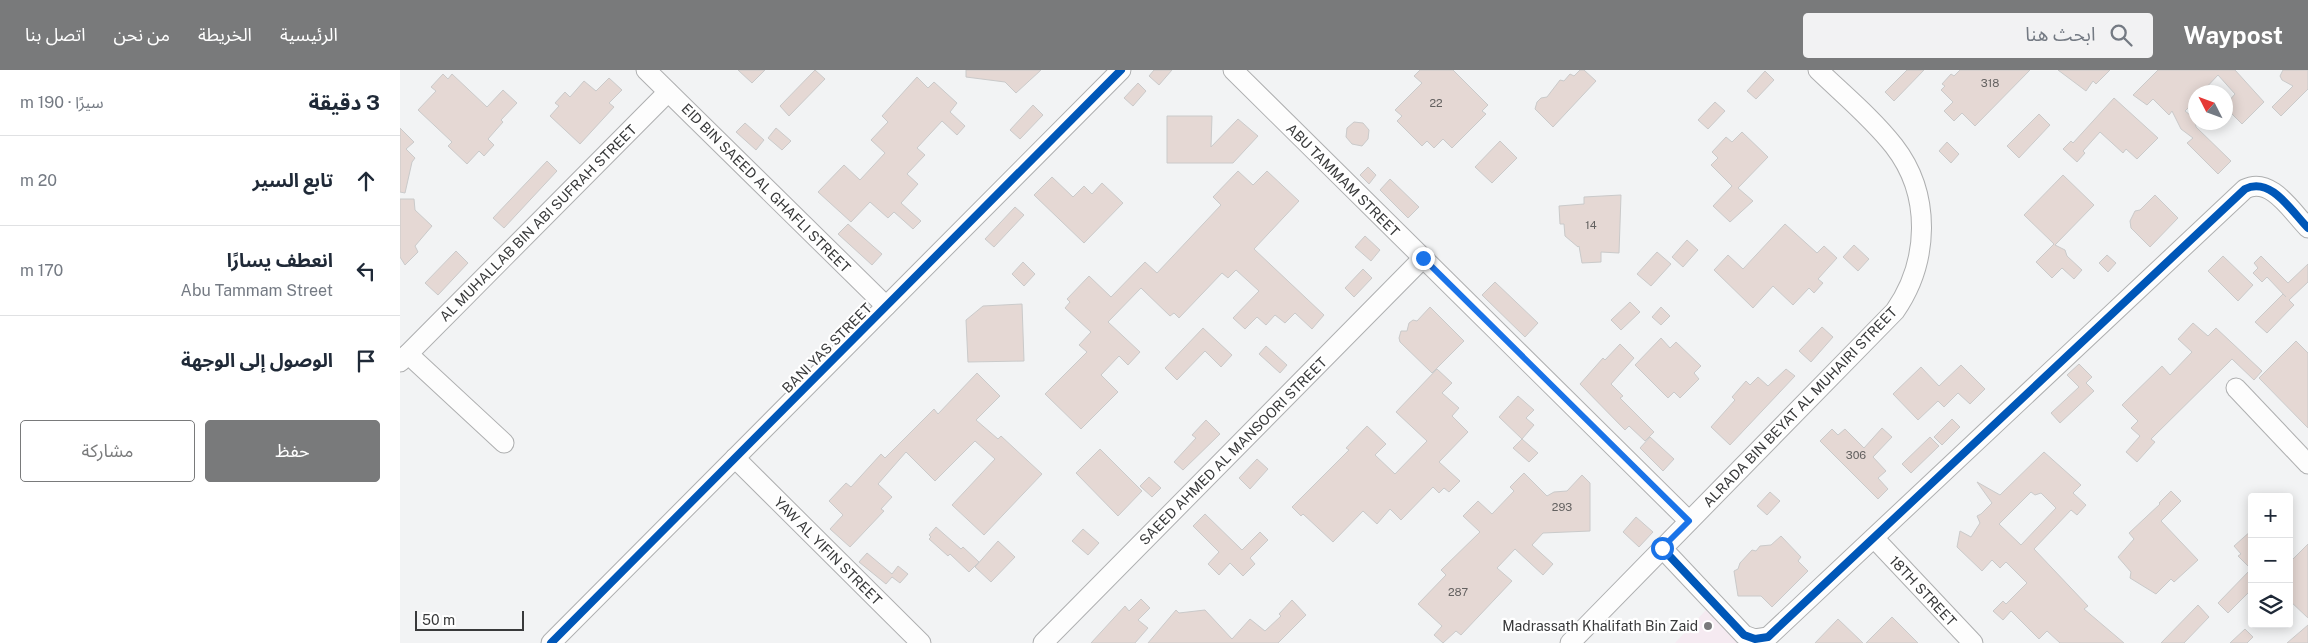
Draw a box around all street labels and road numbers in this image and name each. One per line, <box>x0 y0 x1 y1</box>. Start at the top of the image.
street label: EID BIN SAEED AL GHAFLI STREET <box>678 100 854 276</box>
street label: ABU TAMMAM STREET <box>1283 120 1403 240</box>
street label: AL MUHALLAB BIN ABI SUFRAH STREET <box>436 121 640 325</box>
street label: BANI YAS STREET <box>779 300 875 396</box>
street label: ALRADA BIN BEYAT AL MUHAIRI STREET <box>1700 304 1900 510</box>
street label: SAEED AHMED AL MANSOORI STREET <box>1136 354 1330 548</box>
street label: YAW AL YIFIN STREET <box>771 494 885 608</box>
street label: 18TH STREET <box>1886 553 1960 629</box>

